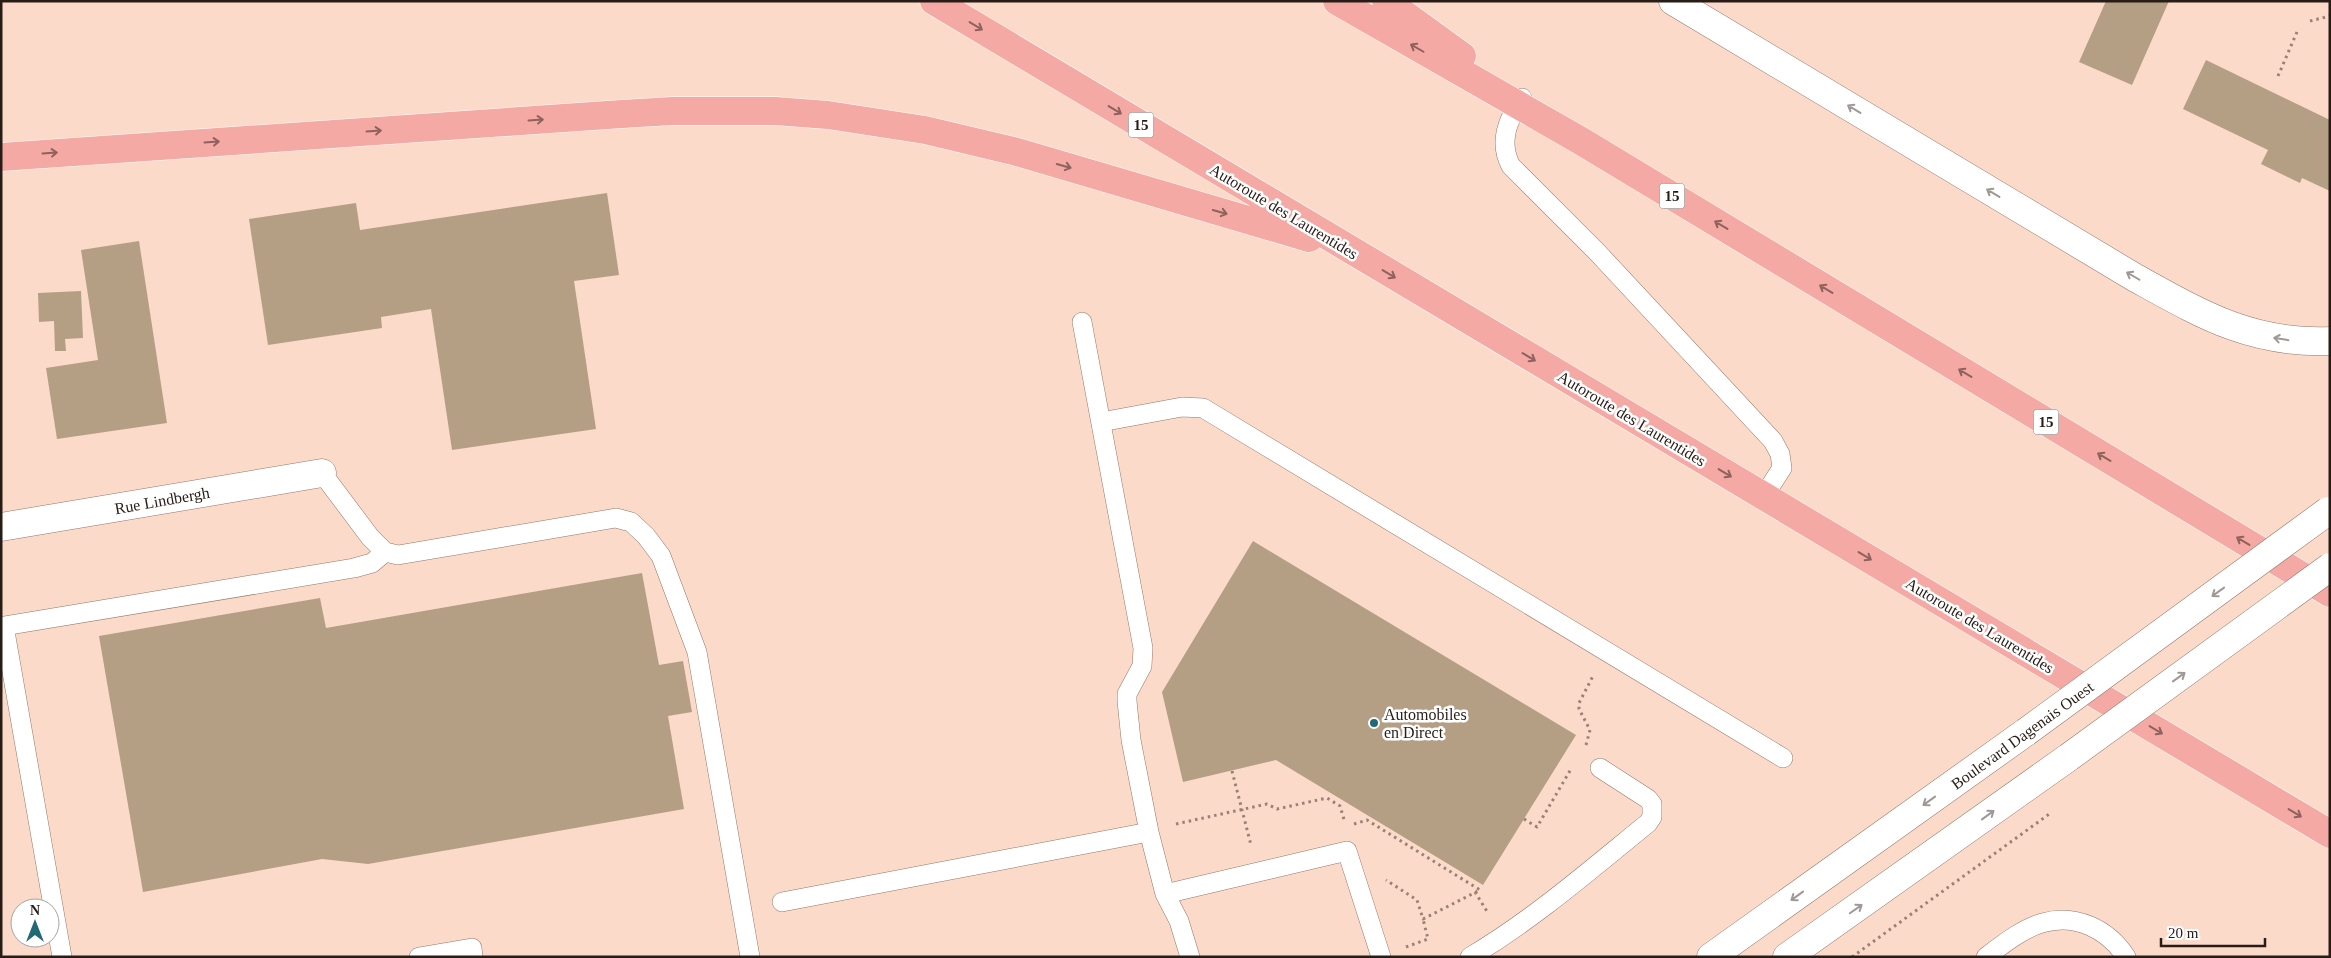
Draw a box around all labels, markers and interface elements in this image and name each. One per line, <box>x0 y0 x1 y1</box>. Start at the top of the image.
one-way arrow <box>969 22 983 32</box>
one-way arrow <box>1410 43 1425 53</box>
one-way arrow <box>1847 104 1861 114</box>
one-way arrow <box>1108 105 1122 115</box>
road number: 15 <box>1128 112 1154 138</box>
one-way arrow <box>528 115 544 125</box>
one-way arrow <box>366 126 382 135</box>
one-way arrow <box>204 137 220 146</box>
one-way arrow <box>42 149 58 158</box>
street label: Autoroute des Laurentides <box>1207 160 1361 262</box>
one-way arrow <box>1056 162 1072 171</box>
road number: 15 <box>1660 184 1684 208</box>
one-way arrow <box>1986 187 2000 197</box>
one-way arrow <box>1211 207 1227 217</box>
one-way arrow <box>1714 220 1728 230</box>
one-way arrow <box>1382 269 1396 279</box>
one-way arrow <box>2126 270 2140 280</box>
one-way arrow <box>1819 283 1833 293</box>
one-way arrow <box>2273 334 2289 344</box>
one-way arrow <box>1521 352 1535 362</box>
street label: Autoroute des Laurentides <box>1555 367 1709 469</box>
one-way arrow <box>1958 368 1972 378</box>
road number: 15 <box>2034 410 2058 434</box>
one-way arrow <box>2097 452 2111 462</box>
one-way arrow <box>1718 469 1732 479</box>
street label: Rue Lindbergh <box>113 484 211 518</box>
one-way arrow <box>2236 535 2250 545</box>
one-way arrow <box>1858 552 1872 562</box>
street label: Autoroute des Laurentides <box>1903 574 2057 676</box>
one-way arrow <box>2212 586 2225 597</box>
one-way arrow <box>2172 672 2186 682</box>
street label: Boulevard Dagenais Ouest <box>1948 678 2098 793</box>
place label: Automobiles en Direct <box>1384 706 1467 741</box>
marker: Automobiles en Direct <box>1368 717 1380 729</box>
one-way arrow <box>2148 725 2162 735</box>
one-way arrow <box>1922 796 1936 806</box>
one-way arrow <box>1981 809 1994 820</box>
one-way arrow <box>2288 809 2302 819</box>
one-way arrow <box>1790 891 1804 901</box>
north arrow <box>10 898 60 948</box>
text: N <box>30 903 40 918</box>
one-way arrow <box>1849 904 1863 914</box>
scale bar <box>2161 916 2265 948</box>
text: 20 m <box>2168 925 2199 941</box>

